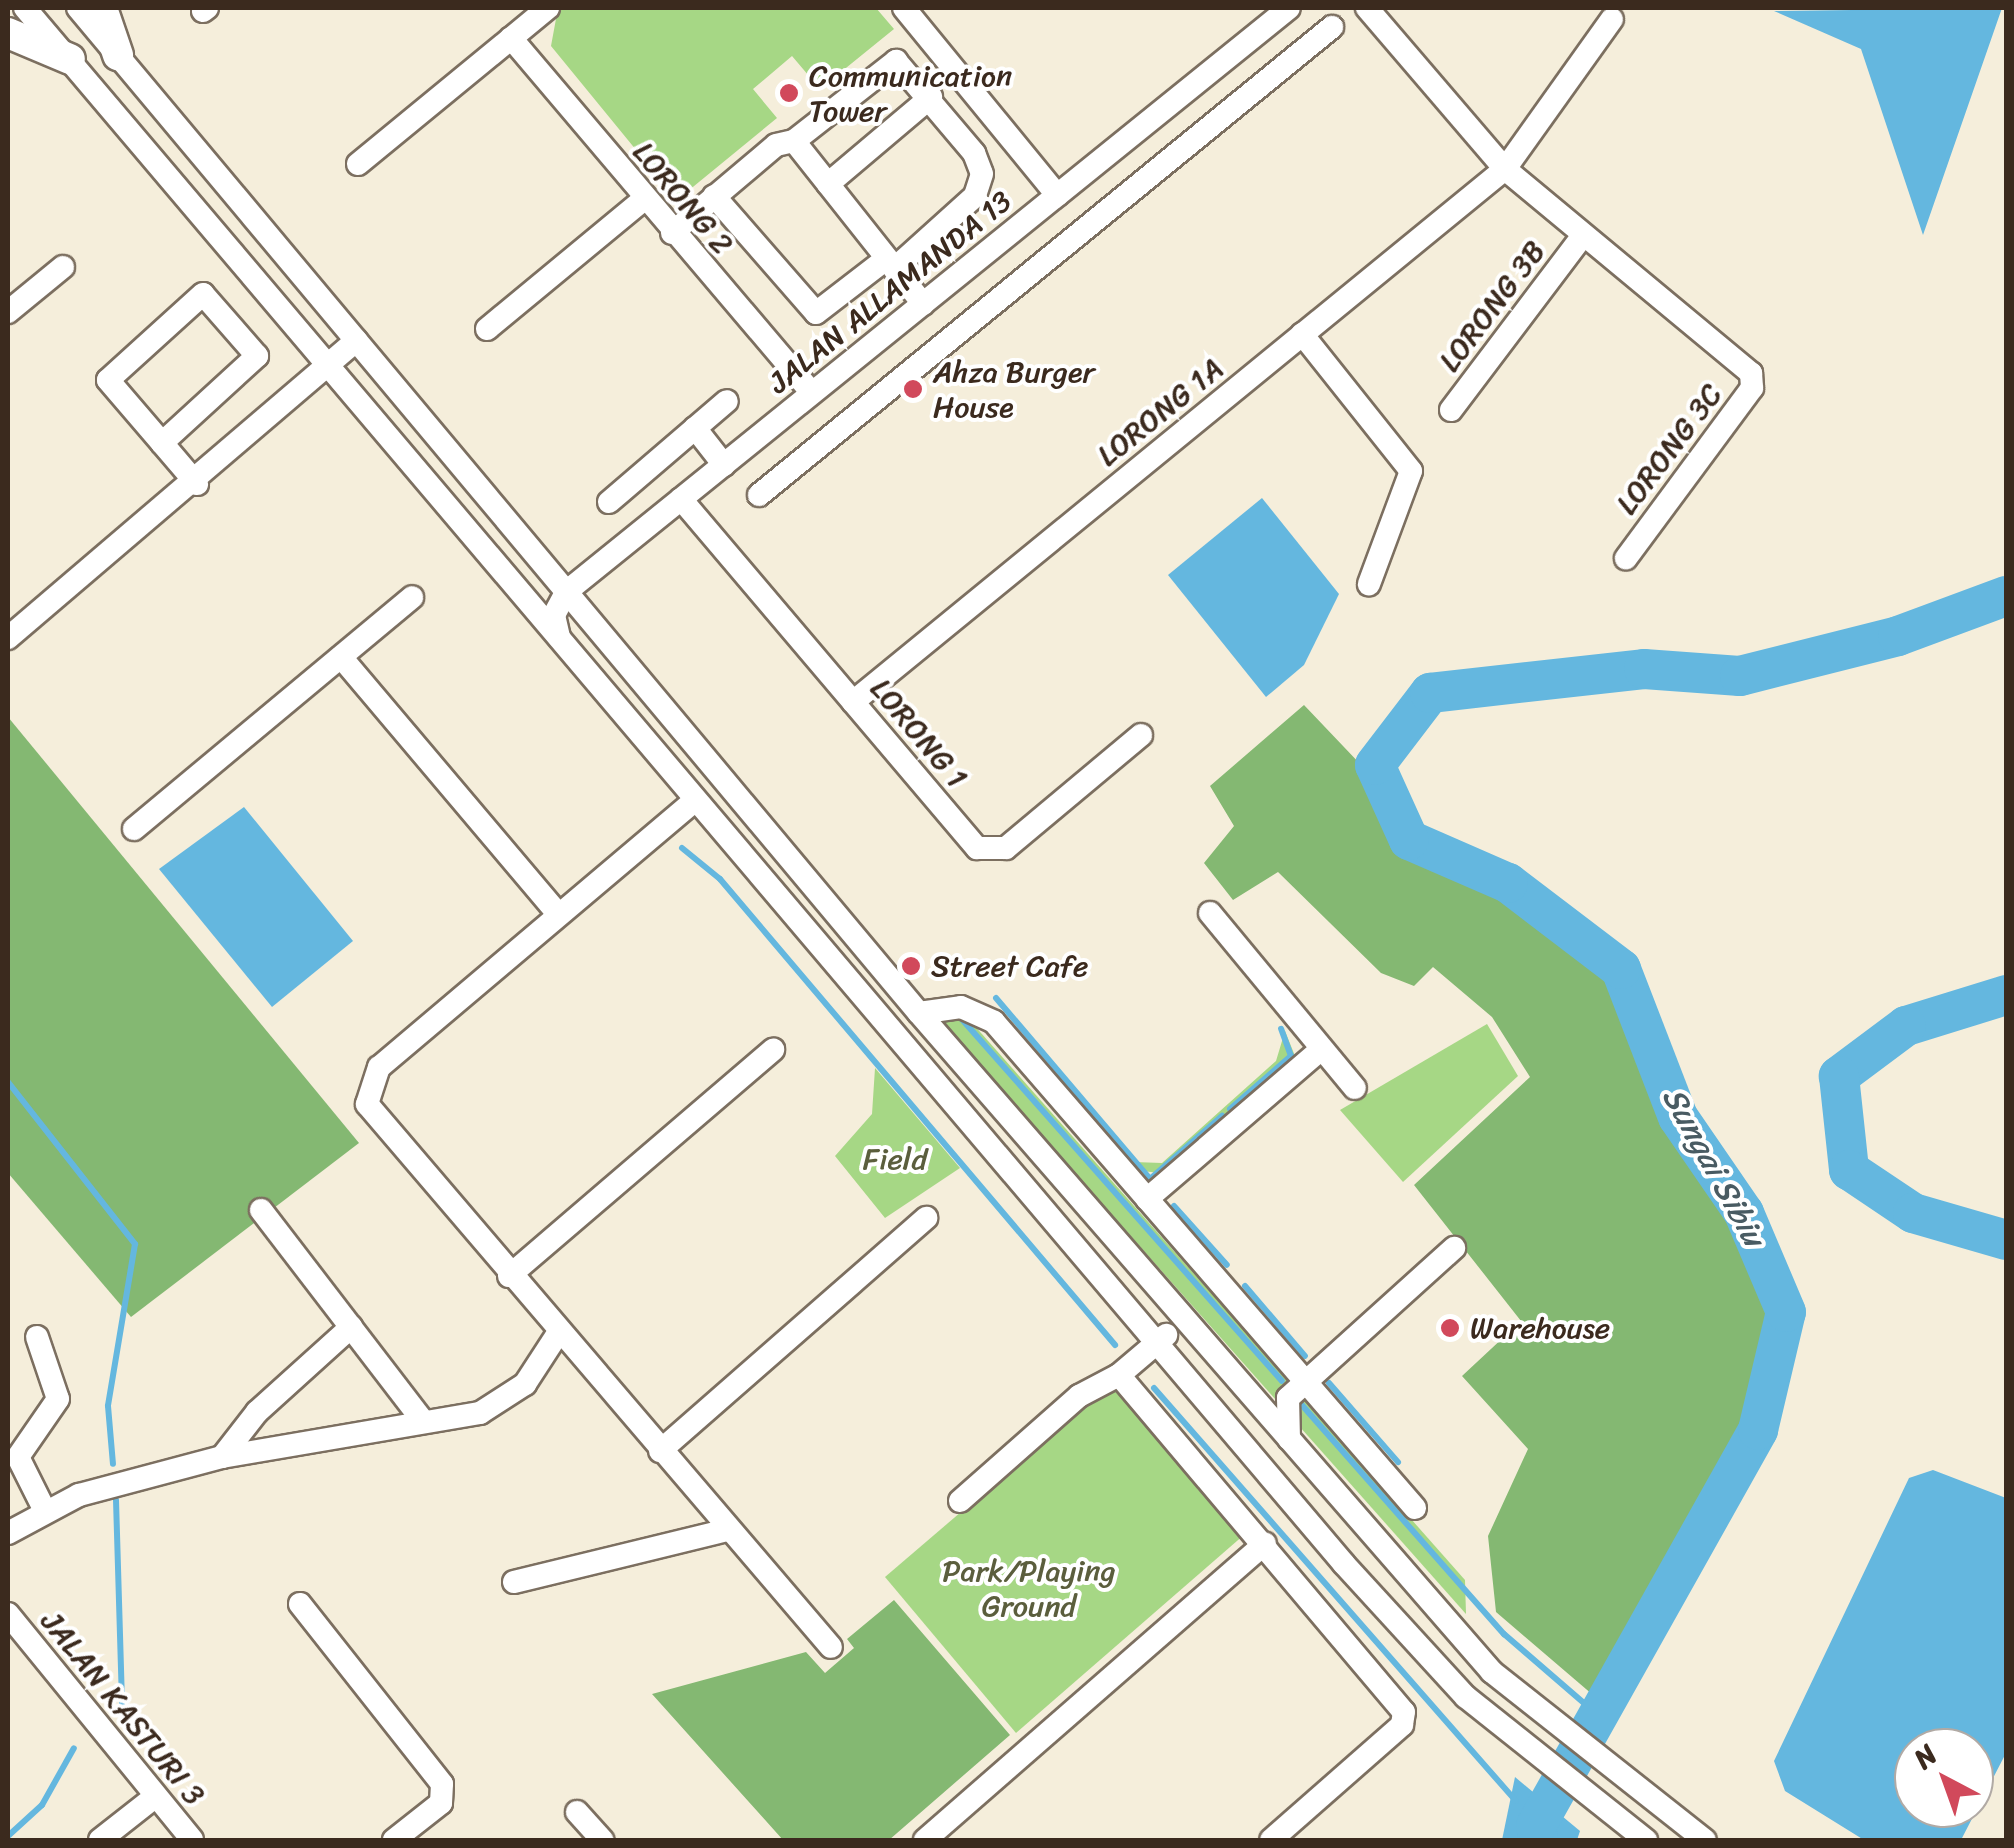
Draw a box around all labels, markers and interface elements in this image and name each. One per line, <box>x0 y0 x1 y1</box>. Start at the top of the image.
place label: Communication Tower <box>809 58 1012 128</box>
marker: Communication Tower <box>778 82 800 104</box>
street label: LORONG 2 <box>626 134 740 262</box>
street label: JALAN ALLAMANDA 13 <box>761 183 1019 401</box>
street label: LORONG 3B <box>1431 234 1553 378</box>
street label: LORONG 1A <box>1090 350 1230 474</box>
place label: Ahza Burger House <box>933 354 1096 424</box>
street label: LORONG 3C <box>1608 377 1730 521</box>
marker: Ahza Burger House <box>902 378 924 400</box>
street label: LORONG 1 <box>863 671 975 795</box>
place label: Street Cafe <box>931 948 1088 984</box>
marker: Street Cafe <box>900 955 922 977</box>
water label: Sungai Sibiu <box>1653 1081 1773 1253</box>
park label: Field <box>863 1141 927 1177</box>
place label: Warehouse <box>1470 1310 1610 1346</box>
marker: Warehouse <box>1439 1317 1461 1339</box>
park label: Park/Playing Ground <box>942 1553 1116 1624</box>
street label: JALAN KASTURI 3 <box>34 1604 212 1812</box>
north arrow <box>1894 1728 1994 1828</box>
text: N <box>1902 1732 1949 1781</box>

